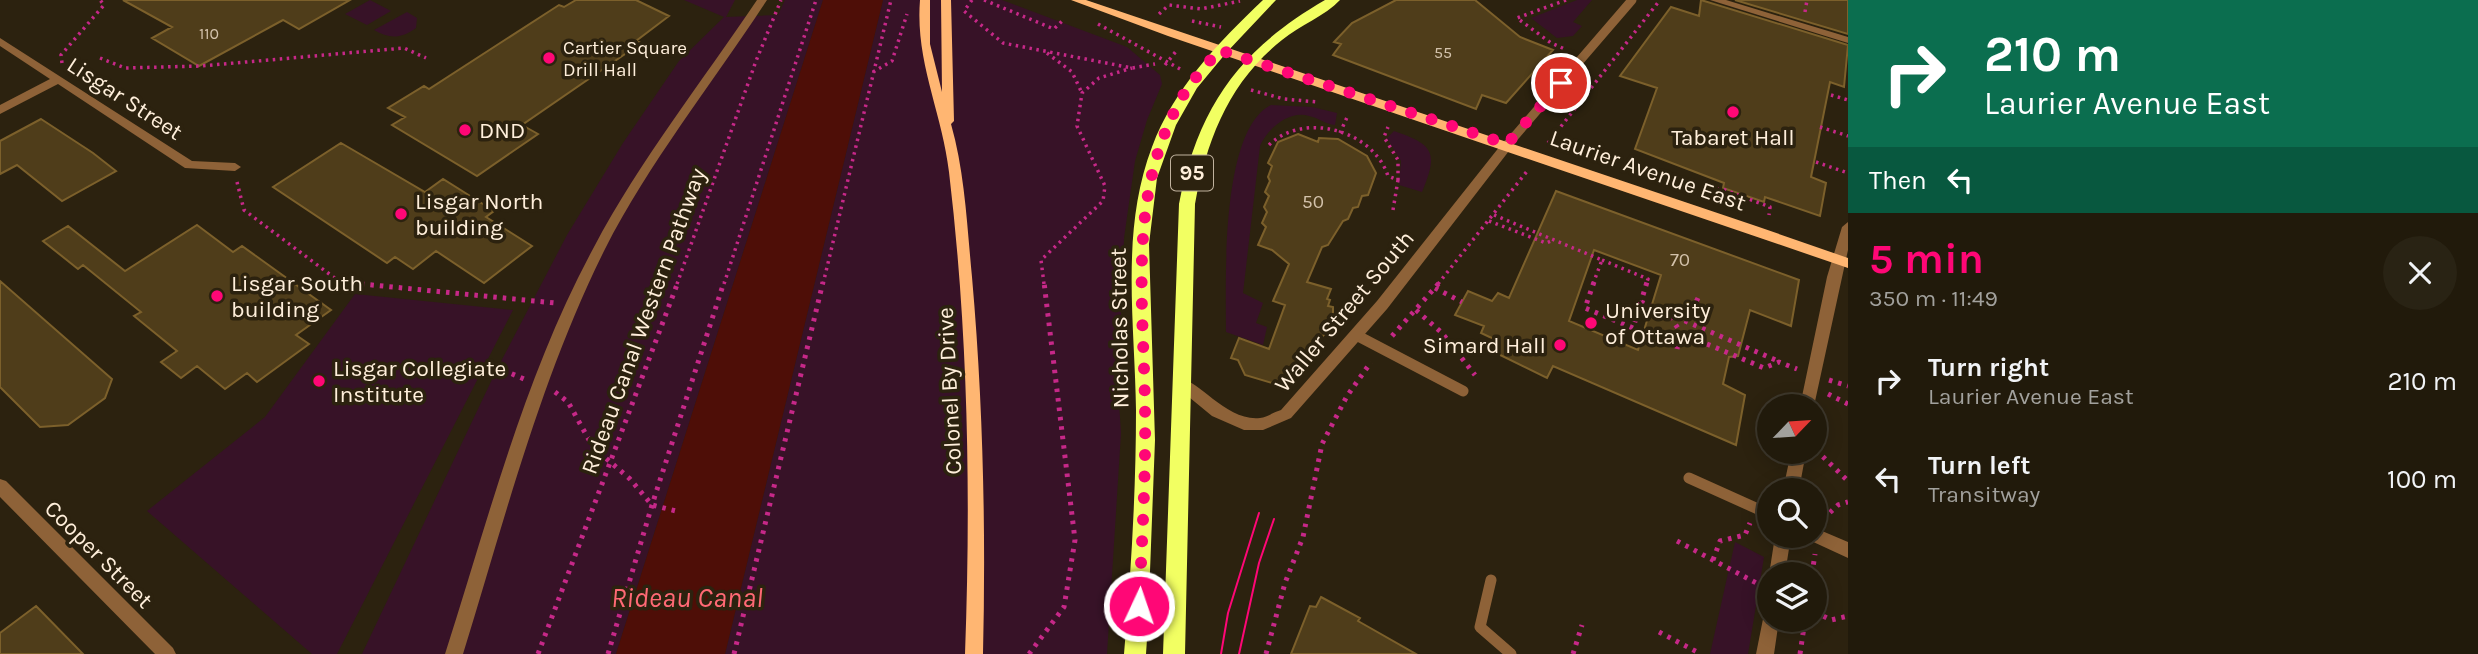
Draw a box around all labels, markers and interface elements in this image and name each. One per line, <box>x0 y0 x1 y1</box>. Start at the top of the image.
house number: 110 <box>199 24 219 43</box>
text: 210 m <box>1984 26 2121 83</box>
icon: right <box>1869 28 1960 119</box>
place label: Cartier Square Drill Hall <box>563 37 687 81</box>
house number: 55 <box>1434 43 1452 62</box>
marker: Cartier Square Drill Hall <box>541 50 557 66</box>
street label: Lisgar Street <box>62 51 188 146</box>
pin <box>1531 53 1591 113</box>
icon: arrive <box>1542 64 1580 102</box>
text: Laurier Avenue East <box>1984 85 2270 122</box>
marker: Tabaret Hall <box>1725 104 1741 120</box>
place label: DND <box>479 117 525 144</box>
marker: DND <box>457 122 473 138</box>
street label: Laurier Avenue East <box>1546 124 1750 217</box>
place label: Tabaret Hall <box>1671 124 1795 151</box>
road number: 95 <box>1171 156 1213 190</box>
icon: left <box>1941 161 1979 199</box>
street label: Rideau Canal Western Pathway <box>575 164 712 478</box>
text: Then <box>1869 165 1927 196</box>
place label: Lisgar North building <box>415 188 543 241</box>
house number: 50 <box>1302 191 1324 213</box>
marker: Lisgar North building <box>393 206 409 222</box>
street label: Waller Street South <box>1269 225 1420 398</box>
text: 5 min <box>1869 234 1984 284</box>
button: close <box>2383 236 2457 310</box>
street label: Nicholas Street <box>1105 247 1134 409</box>
house number: 70 <box>1670 249 1690 271</box>
place label: Lisgar South building <box>231 270 363 323</box>
text: 350 m · 11:49 <box>1869 285 1998 312</box>
marker: Lisgar South building <box>209 288 225 304</box>
place label: University of Ottawa <box>1605 297 1711 350</box>
street label: Colonel By Drive <box>932 307 967 475</box>
marker: University of Ottawa <box>1583 315 1599 331</box>
place label: Simard Hall <box>1423 332 1546 359</box>
marker: Simard Hall <box>1552 337 1568 353</box>
text: Turn right <box>1928 352 2049 383</box>
place label: Lisgar Collegiate Institute <box>333 355 506 408</box>
icon: right <box>1869 362 1907 400</box>
text: 210 m <box>2387 366 2457 397</box>
marker: Lisgar Collegiate Institute <box>311 373 327 389</box>
text: Laurier Avenue East <box>1928 383 2134 410</box>
north arrow <box>1757 394 1827 464</box>
map controls <box>1757 394 1827 632</box>
text: Turn left <box>1928 450 2030 481</box>
icon: left <box>1869 460 1907 498</box>
text: 100 m <box>2387 464 2457 495</box>
button: search <box>1757 478 1827 548</box>
text: Transitway <box>1928 481 2040 508</box>
street label: Cooper Street <box>39 495 158 614</box>
button: layers <box>1757 562 1827 632</box>
position arrow <box>1102 569 1176 643</box>
water label: Rideau Canal <box>611 581 763 614</box>

